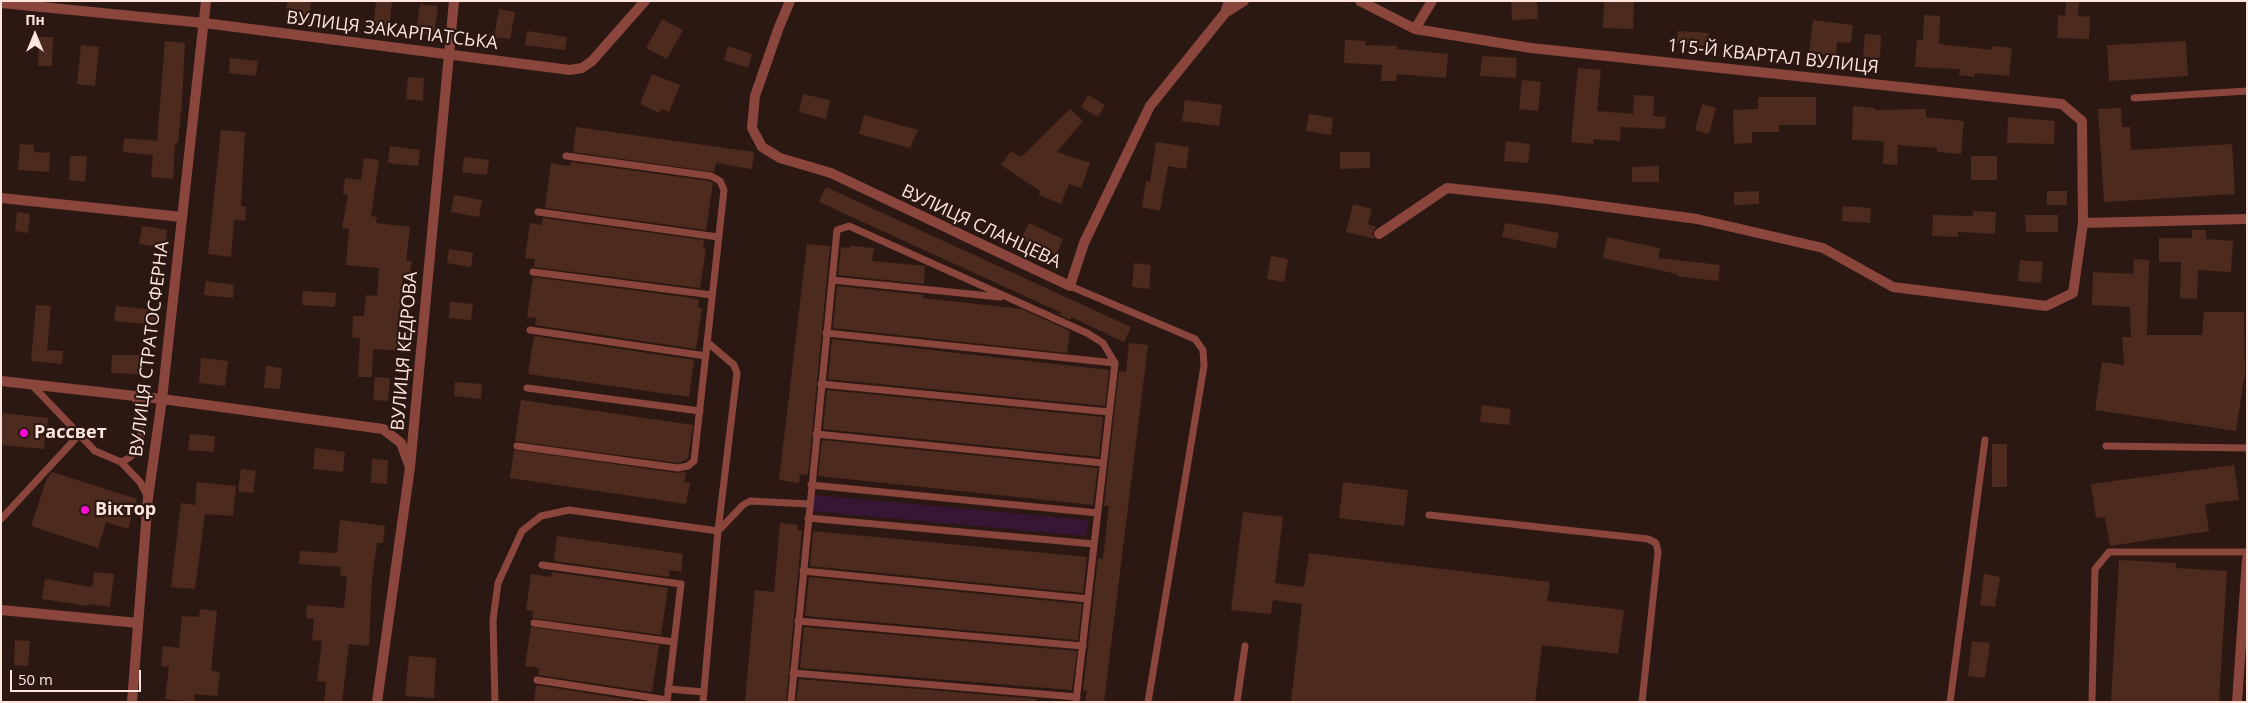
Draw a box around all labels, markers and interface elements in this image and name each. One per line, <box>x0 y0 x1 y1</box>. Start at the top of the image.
street label: ВУЛИЦЯ ЗАКАРПАТСЬКА <box>285 7 499 55</box>
north arrow <box>10 10 60 60</box>
text: Пн <box>25 10 45 29</box>
street label: 115-Й КВАРТАЛ ВУЛИЦЯ <box>1666 35 1880 79</box>
street label: ВУЛИЦЯ СЛАНЦЕВА <box>898 181 1064 273</box>
street label: ВУЛИЦЯ СТРАТОСФЕРНА <box>126 240 174 458</box>
street label: ВУЛИЦЯ КЕДРОВА <box>387 271 423 431</box>
place label: Рассвет <box>34 422 107 444</box>
marker: Рассвет <box>18 427 30 439</box>
place label: Віктор <box>95 499 156 521</box>
marker: Віктор <box>79 504 91 516</box>
scale bar <box>12 660 144 692</box>
text: 50 m <box>18 669 53 689</box>

